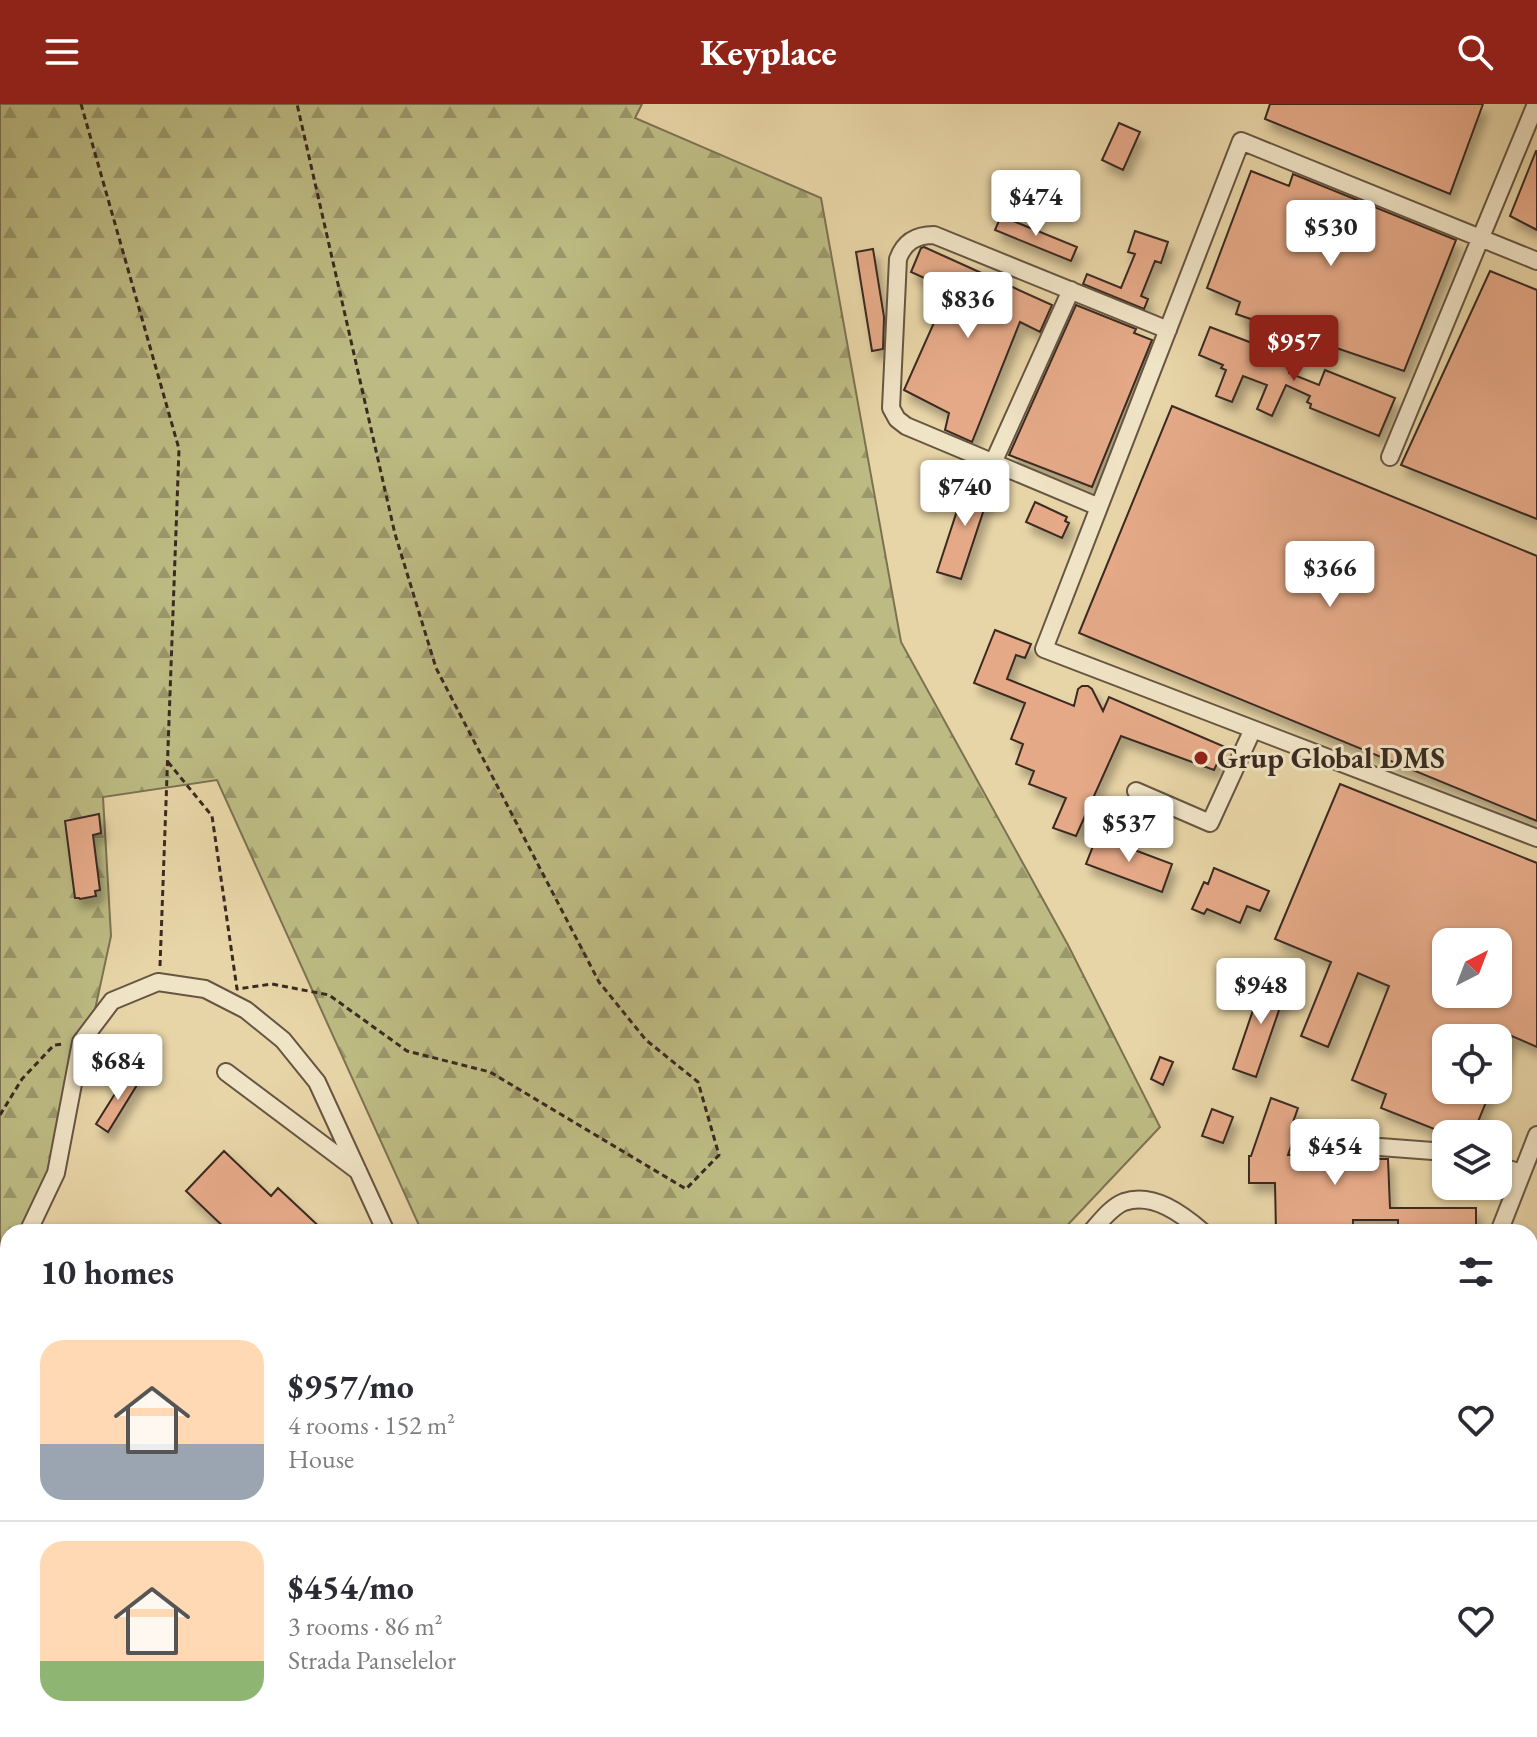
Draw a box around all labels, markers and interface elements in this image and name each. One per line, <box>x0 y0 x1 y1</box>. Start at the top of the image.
text: Keyplace <box>700 29 837 76</box>
icon: menu <box>40 30 84 74</box>
icon: search <box>1453 30 1497 74</box>
pin: $474 <box>989 170 1083 238</box>
text: $474 <box>1009 179 1063 213</box>
pin: $530 <box>1284 200 1378 268</box>
text: $530 <box>1304 209 1358 243</box>
pin: $836 <box>921 272 1015 340</box>
text: $836 <box>941 281 995 315</box>
pin: $957 <box>1247 315 1341 383</box>
text: $957 <box>1267 324 1321 358</box>
pin: $740 <box>918 460 1012 528</box>
text: $740 <box>938 469 992 503</box>
pin: $366 <box>1283 541 1377 609</box>
text: $366 <box>1303 550 1357 584</box>
place label: Grup Global DMS <box>1217 738 1445 777</box>
marker: Grup Global DMS <box>1192 749 1210 767</box>
pin: $537 <box>1082 796 1176 864</box>
text: $537 <box>1102 805 1156 839</box>
north arrow <box>1432 928 1512 1008</box>
map controls <box>1432 928 1512 1200</box>
pin: $948 <box>1214 958 1308 1026</box>
text: $948 <box>1234 967 1288 1001</box>
button: locate <box>1432 1024 1512 1104</box>
pin: $684 <box>71 1034 165 1102</box>
text: $684 <box>91 1043 145 1077</box>
pin: $454 <box>1288 1119 1382 1187</box>
button: layers <box>1432 1120 1512 1200</box>
text: $454 <box>1308 1128 1362 1162</box>
text: 10 homes <box>40 1250 174 1294</box>
icon: filters <box>1454 1250 1498 1294</box>
text: $957/mo <box>288 1364 414 1408</box>
icon: home <box>104 1372 200 1468</box>
icon: heart <box>1454 1398 1498 1442</box>
text: 4 rooms · 152 m² <box>288 1408 455 1442</box>
text: House <box>288 1442 354 1476</box>
text: $454/mo <box>288 1565 414 1609</box>
icon: home <box>104 1573 200 1669</box>
icon: heart <box>1454 1599 1498 1643</box>
text: 3 rooms · 86 m² <box>288 1609 443 1643</box>
text: Strada Panselelor <box>288 1643 456 1677</box>

